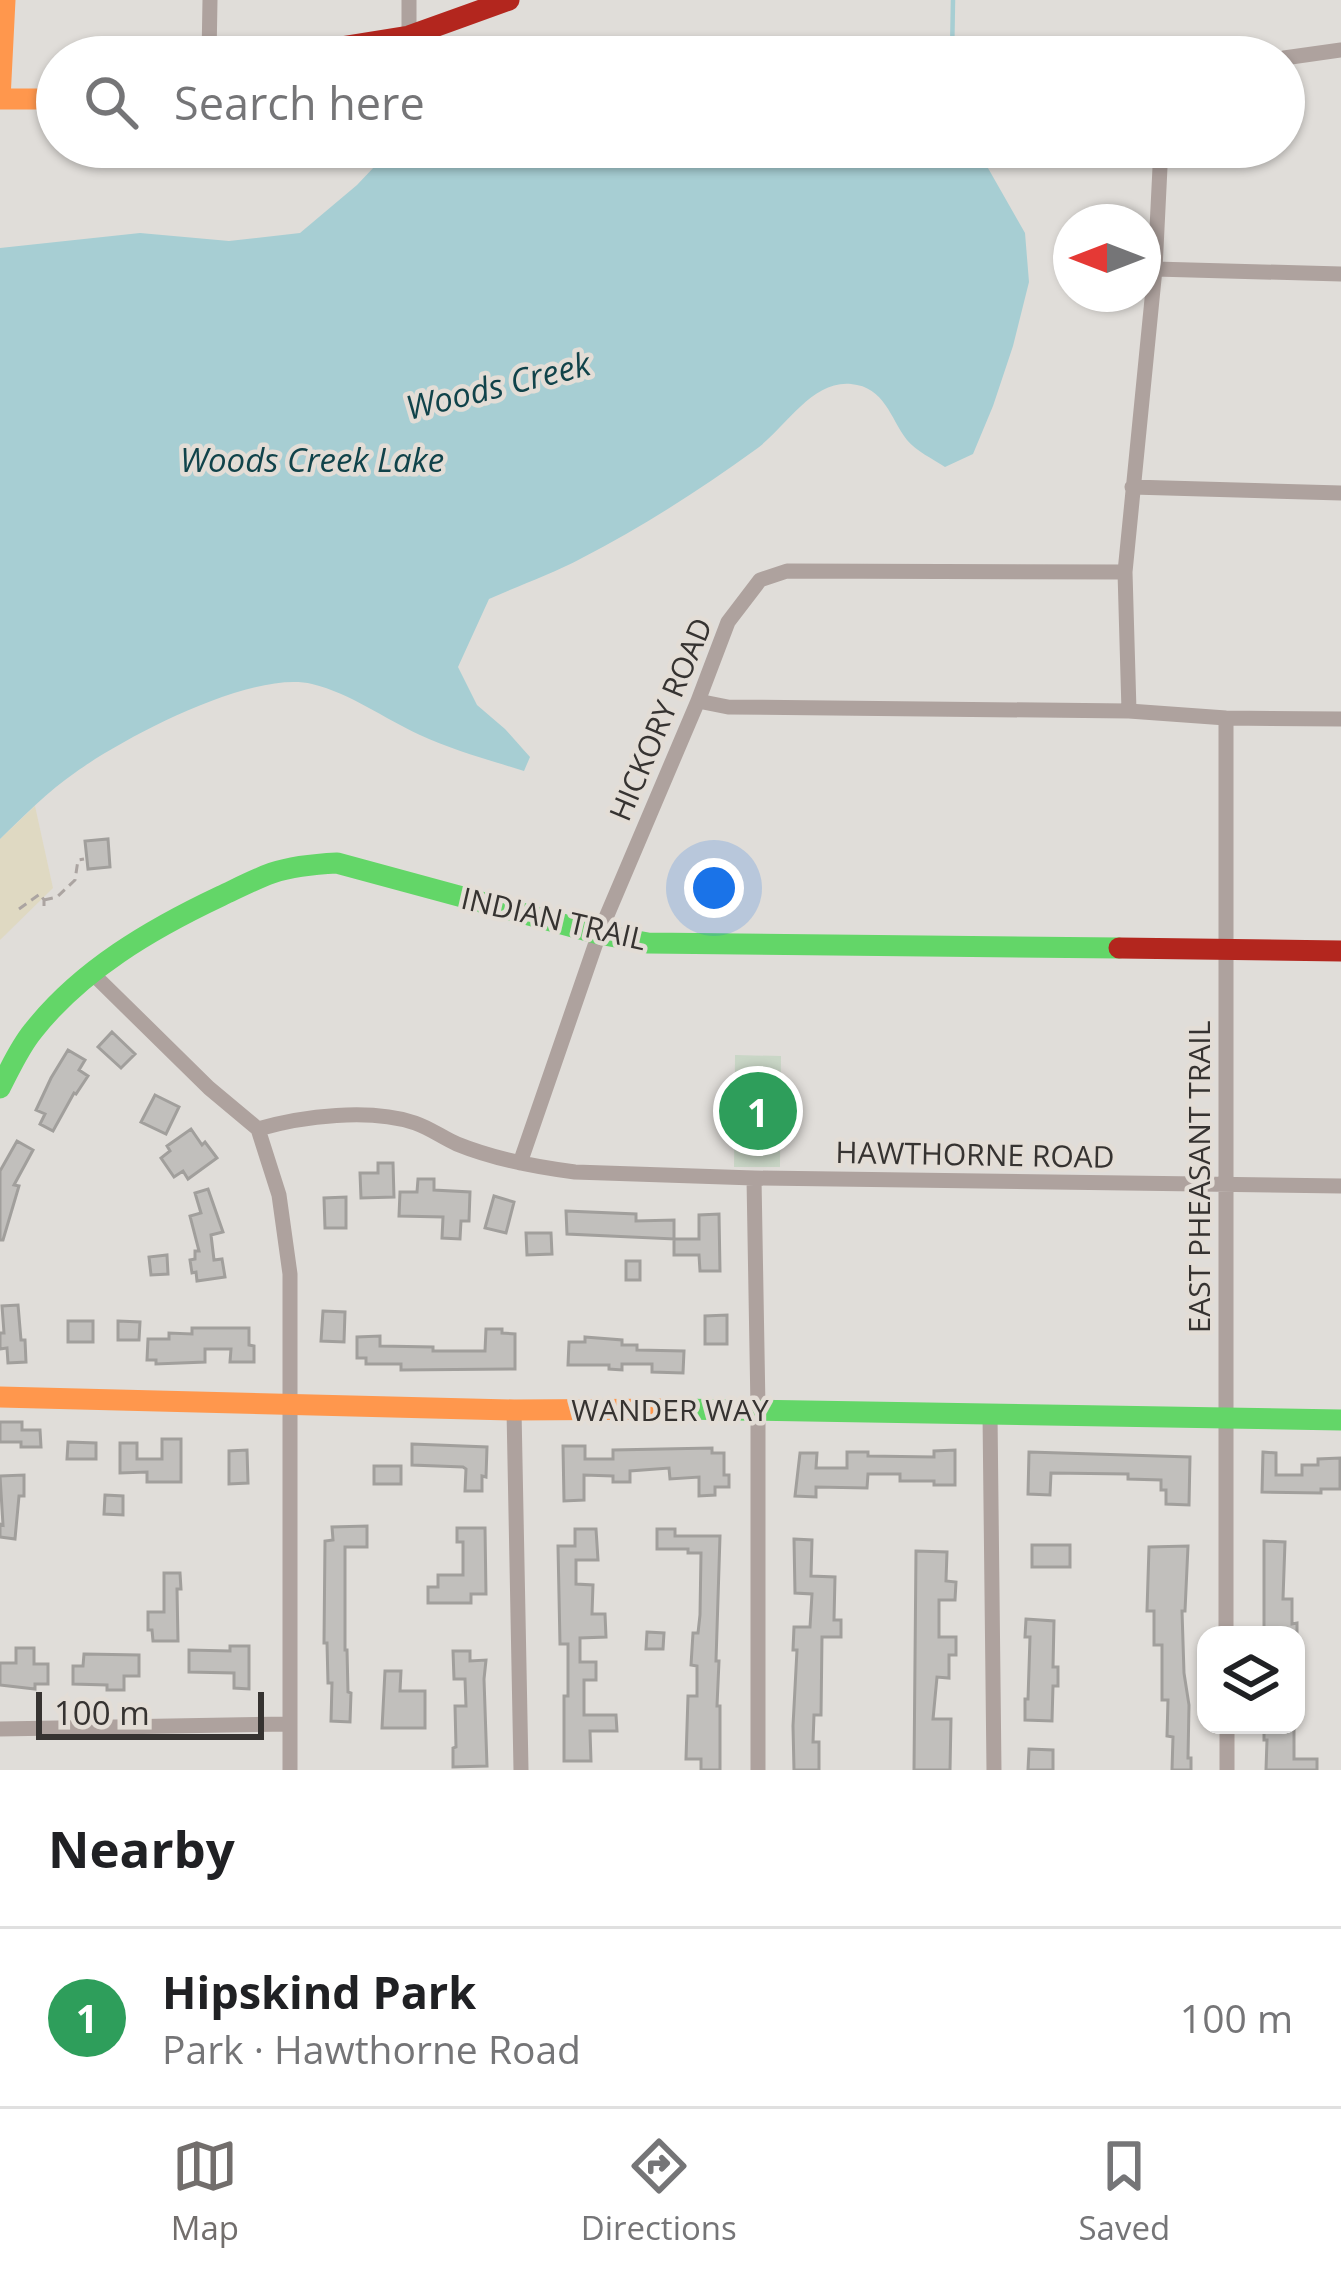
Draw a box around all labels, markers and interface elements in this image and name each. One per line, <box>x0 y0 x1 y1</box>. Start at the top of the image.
search box <box>36 36 1305 168</box>
icon: search <box>78 69 144 135</box>
text: Search here <box>174 72 425 133</box>
north arrow <box>1053 204 1161 312</box>
water label: Woods Creek <box>401 340 597 430</box>
water label: Woods Creek Lake <box>180 437 444 482</box>
street label: HICKORY ROAD <box>599 611 721 827</box>
your location <box>684 858 744 918</box>
street label: INDIAN TRAIL <box>458 877 650 959</box>
street label: EAST PHEASANT TRAIL <box>1178 1021 1219 1333</box>
pin: 1 <box>719 1066 797 1156</box>
street label: HAWTHORNE ROAD <box>835 1131 1115 1177</box>
street label: WANDER WAY <box>571 1389 769 1430</box>
map controls <box>1197 1626 1305 1734</box>
button: layers <box>1197 1626 1305 1734</box>
scale bar <box>36 1686 264 1739</box>
text: 100 m <box>54 1690 150 1735</box>
text: Nearby <box>48 1813 235 1883</box>
text: Hipskind Park <box>162 1961 476 2022</box>
text: 1 <box>76 1991 98 2044</box>
text: 100 m <box>1180 1991 1293 2044</box>
text: Park · Hawthorne Road <box>162 2022 581 2075</box>
tab: Map <box>171 2133 239 2250</box>
tab: Directions <box>581 2133 737 2250</box>
tab: Saved <box>1078 2133 1170 2250</box>

